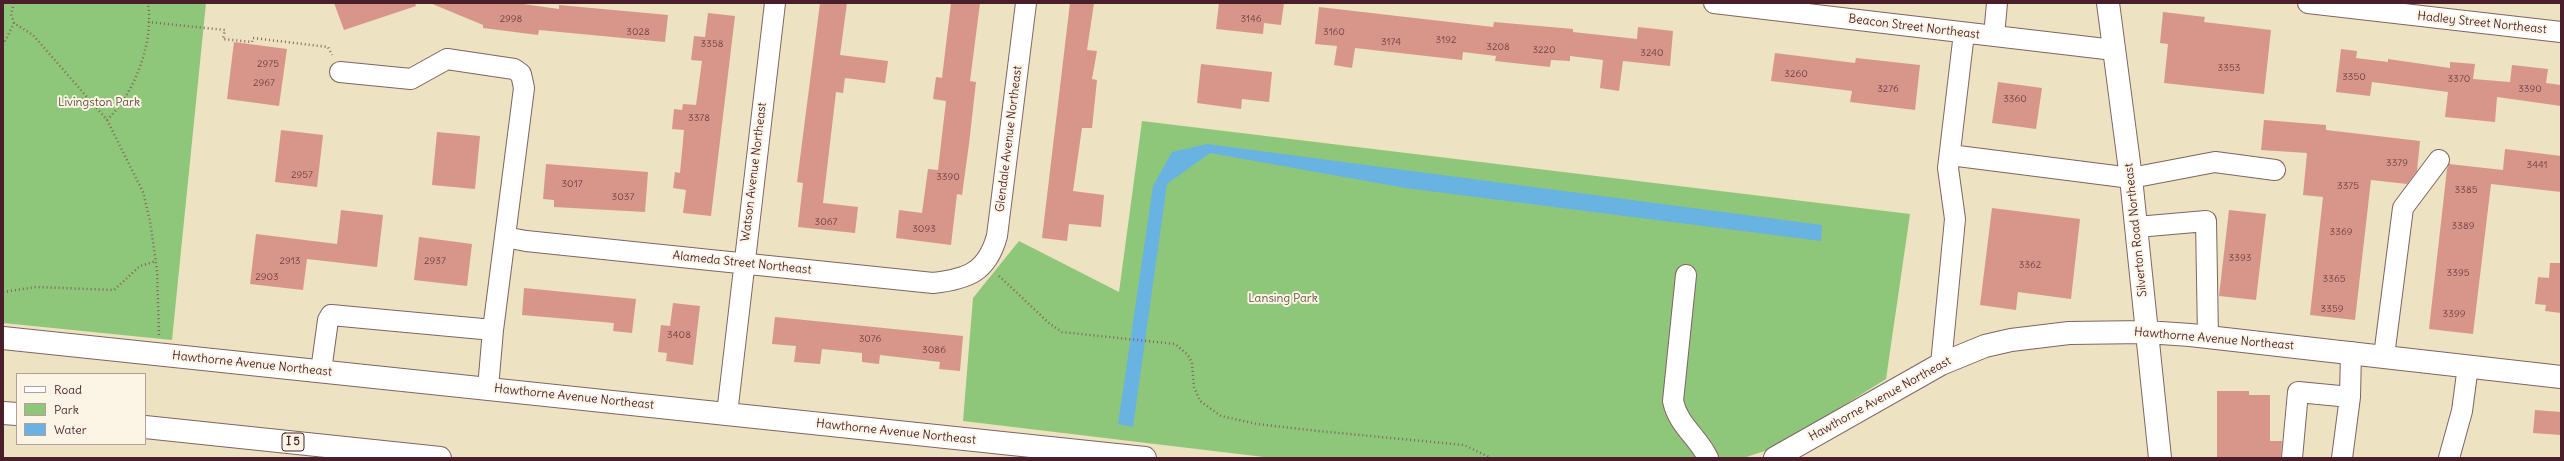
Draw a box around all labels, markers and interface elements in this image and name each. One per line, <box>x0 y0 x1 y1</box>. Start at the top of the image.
street label: Hadley Street Northeast <box>2417 9 2547 37</box>
street label: Beacon Street Northeast <box>1848 12 1980 42</box>
house number: 2998 <box>500 13 522 25</box>
house number: 3146 <box>1240 13 1262 25</box>
house number: 3028 <box>626 26 650 38</box>
house number: 3160 <box>1323 26 1345 38</box>
house number: 3192 <box>1436 34 1456 46</box>
house number: 3174 <box>1381 36 1401 48</box>
house number: 3358 <box>701 38 723 50</box>
house number: 3208 <box>1486 41 1510 53</box>
house number: 3220 <box>1532 44 1556 56</box>
house number: 3240 <box>1640 47 1664 59</box>
house number: 2975 <box>257 58 279 70</box>
house number: 3353 <box>2218 62 2240 74</box>
street label: Glendale Avenue Northeast <box>993 65 1025 213</box>
house number: 3260 <box>1784 68 1808 80</box>
house number: 3350 <box>2342 71 2366 83</box>
house number: 3370 <box>2448 73 2470 85</box>
house number: 2967 <box>253 77 275 89</box>
house number: 3276 <box>1877 83 1899 95</box>
house number: 3390 <box>2518 83 2542 95</box>
house number: 3360 <box>2003 93 2027 105</box>
park label: Livingston Park <box>58 96 140 110</box>
street label: Watson Avenue Northeast <box>738 102 770 242</box>
house number: 3378 <box>688 112 710 124</box>
house number: 3379 <box>2386 157 2408 169</box>
house number: 3441 <box>2526 159 2548 171</box>
street label: Silverton Road Northeast <box>2122 162 2150 298</box>
house number: 2957 <box>291 169 313 181</box>
house number: 3390 <box>936 171 960 183</box>
house number: 3017 <box>561 178 583 190</box>
house number: 3375 <box>2337 180 2359 192</box>
house number: 3385 <box>2455 184 2477 196</box>
house number: 3037 <box>612 191 634 203</box>
house number: 3067 <box>815 216 837 228</box>
house number: 3389 <box>2452 220 2474 232</box>
house number: 3093 <box>912 223 936 235</box>
house number: 3369 <box>2330 226 2352 238</box>
street label: Alameda Street Northeast <box>672 249 812 277</box>
house number: 3393 <box>2229 252 2251 264</box>
house number: 2913 <box>280 255 300 267</box>
house number: 2937 <box>424 255 446 267</box>
house number: 3362 <box>2019 259 2041 271</box>
house number: 3395 <box>2447 267 2469 279</box>
house number: 2903 <box>255 271 279 283</box>
house number: 3365 <box>2323 273 2345 285</box>
park label: Lansing Park <box>1248 292 1318 306</box>
house number: 3359 <box>2321 303 2343 315</box>
house number: 3399 <box>2443 308 2465 320</box>
street label: Hawthorne Avenue Northeast <box>2133 325 2295 353</box>
house number: 3408 <box>667 329 691 341</box>
house number: 3076 <box>859 333 881 345</box>
house number: 3086 <box>922 344 946 356</box>
street label: Hawthorne Avenue Northeast <box>171 348 333 380</box>
street label: Hawthorne Avenue Northeast <box>1806 354 1954 444</box>
legend <box>16 373 146 445</box>
street label: Hawthorne Avenue Northeast <box>493 381 655 413</box>
text: Road <box>54 382 82 397</box>
text: Park <box>54 402 79 417</box>
street label: Hawthorne Avenue Northeast <box>815 416 977 448</box>
text: Water <box>54 422 87 437</box>
road number: I 5 <box>282 433 304 451</box>

